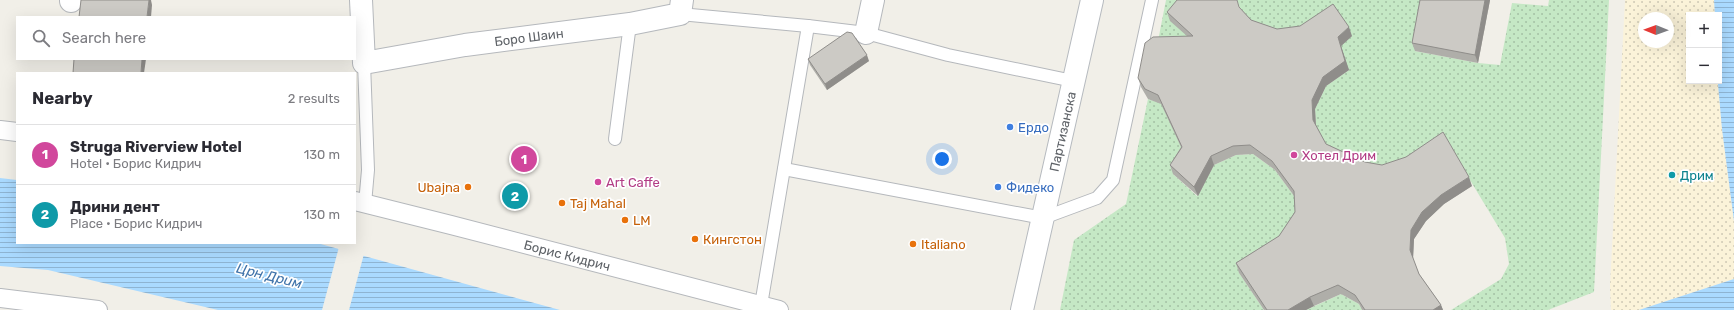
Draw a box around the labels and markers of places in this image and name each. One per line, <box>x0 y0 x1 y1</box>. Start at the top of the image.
place label: Ердо <box>1018 120 1049 135</box>
marker: Ердо <box>1005 122 1015 132</box>
pin: 1 <box>511 144 537 174</box>
place label: Хотел Дрим <box>1302 148 1376 163</box>
marker: Хотел Дрим <box>1289 150 1299 160</box>
place label: Дрим <box>1680 168 1714 183</box>
marker: Дрим <box>1667 170 1677 180</box>
place label: Art Caffe <box>606 175 660 190</box>
marker: Art Caffe <box>593 177 603 187</box>
place label: Ubajna <box>417 180 460 195</box>
place label: Фидеко <box>1006 180 1054 195</box>
pin: 2 <box>502 181 528 211</box>
marker: Ubajna <box>463 182 473 192</box>
marker: Фидеко <box>993 182 1003 192</box>
place label: Taj Mahal <box>570 196 626 211</box>
marker: Taj Mahal <box>557 198 567 208</box>
place label: LM <box>633 213 651 228</box>
marker: LM <box>620 215 630 225</box>
place label: Кингстон <box>703 232 762 247</box>
marker: Кингстон <box>690 234 700 244</box>
place label: Italiano <box>921 237 966 252</box>
marker: Italiano <box>908 239 918 249</box>

